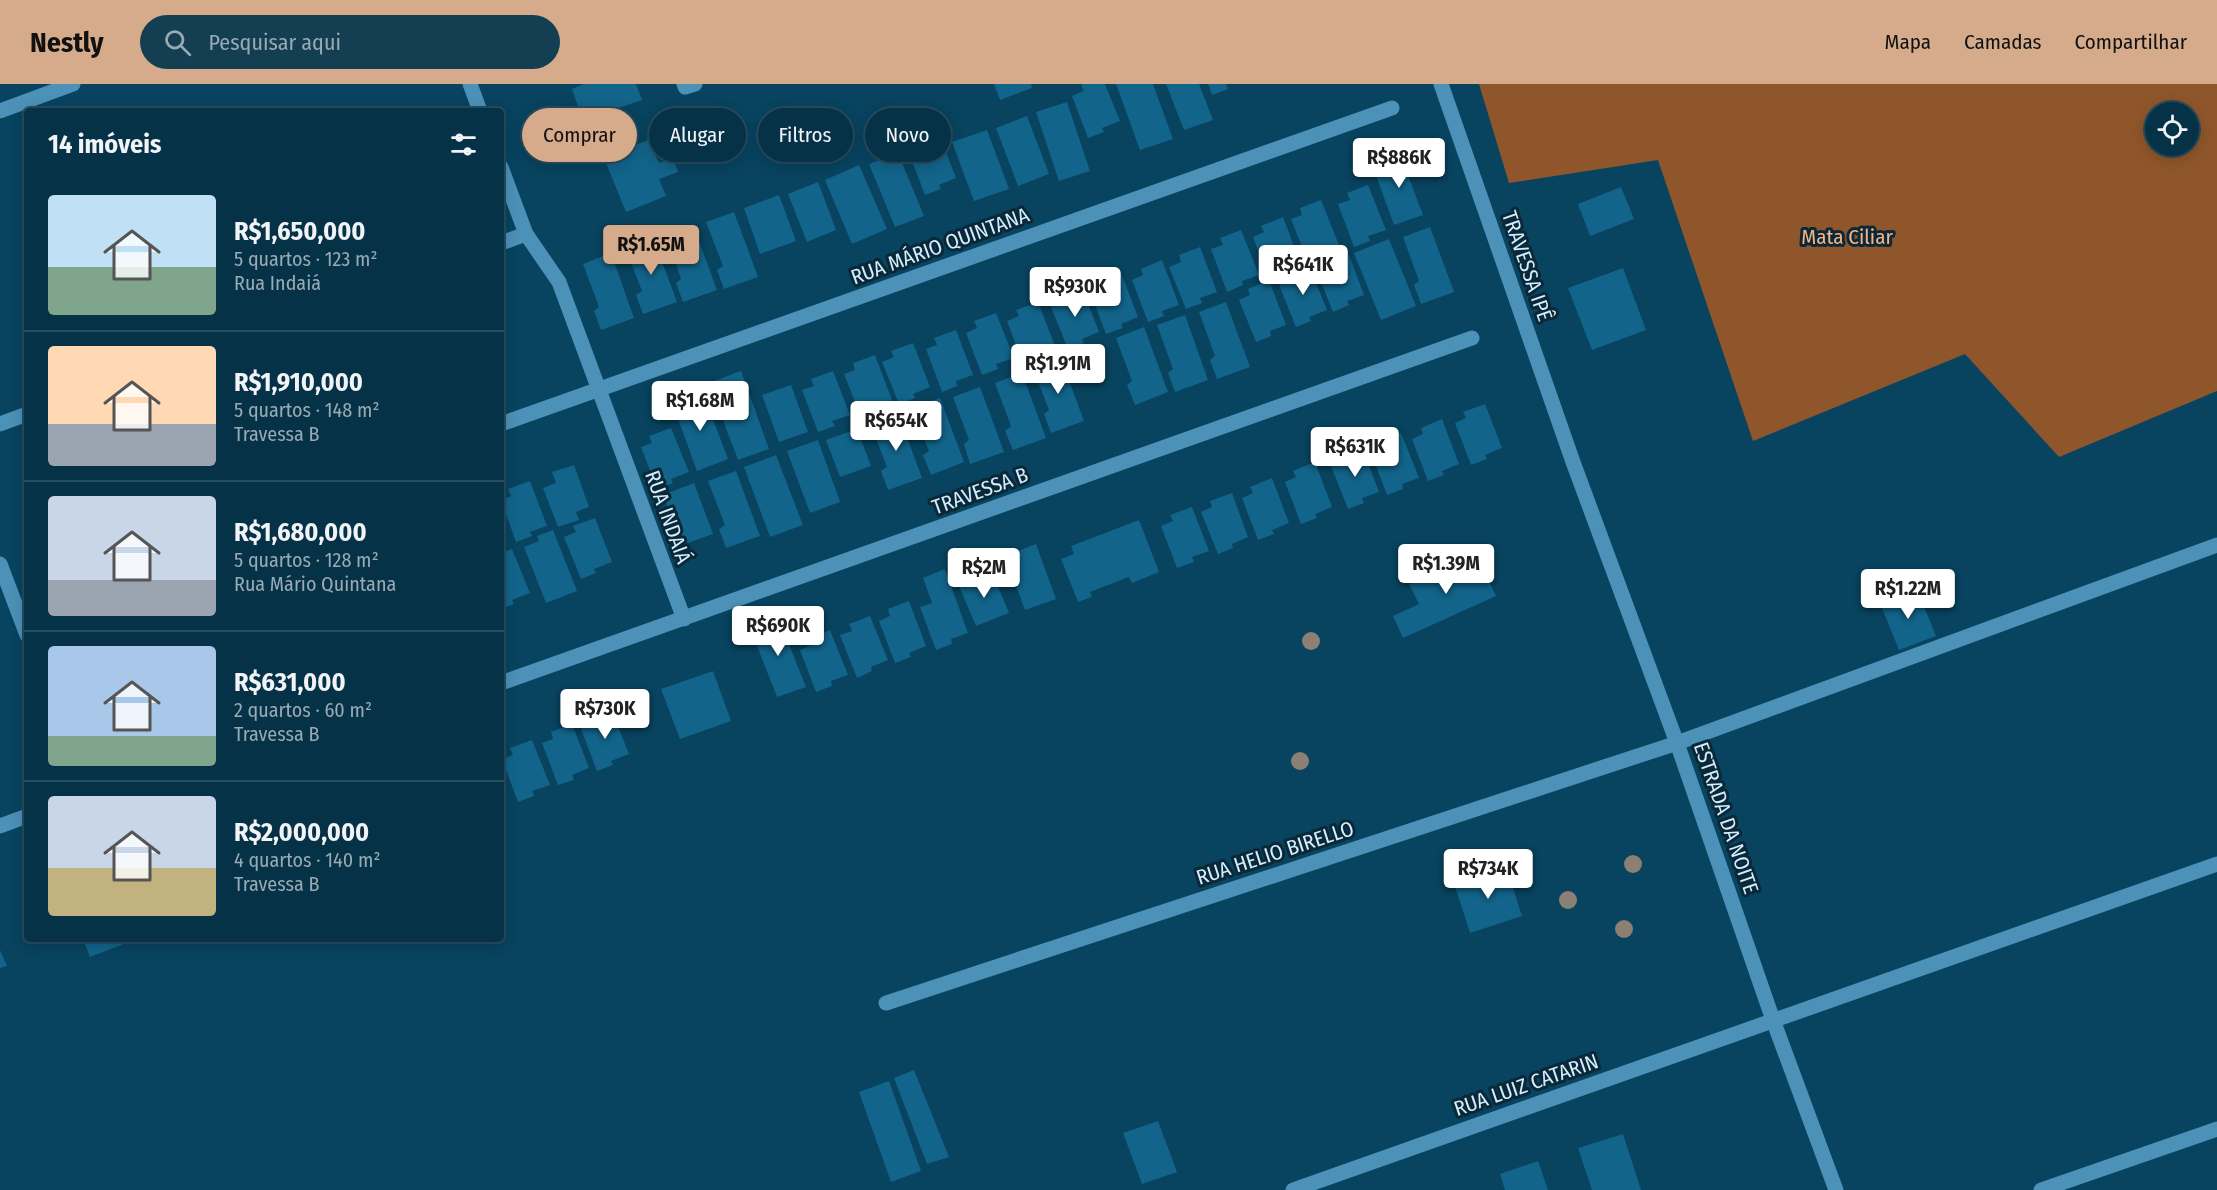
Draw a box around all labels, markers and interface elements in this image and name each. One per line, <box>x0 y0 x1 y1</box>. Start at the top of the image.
search box <box>140 15 560 69</box>
text: Nestly <box>30 26 104 59</box>
icon: search <box>161 26 194 59</box>
text: Pesquisar aqui <box>209 29 341 56</box>
text: Mapa <box>1885 29 1931 55</box>
text: Camadas <box>1964 29 2042 55</box>
text: Compartilhar <box>2075 29 2187 55</box>
map controls <box>2145 102 2199 156</box>
button: locate <box>2145 102 2199 156</box>
chip: Comprar <box>522 108 637 162</box>
chip: Alugar <box>649 108 746 162</box>
chip: Filtros <box>758 108 853 162</box>
chip: Novo <box>865 108 951 162</box>
icon: filters <box>447 128 480 161</box>
text: 14 imóveis <box>48 129 161 160</box>
pin: R$886K <box>1350 138 1448 189</box>
text: R$886K <box>1367 145 1431 169</box>
street label: RUA MÁRIO QUINTANA <box>847 202 1033 290</box>
street label: TRAVESSA IPÊ <box>1496 207 1558 325</box>
text: R$1,650,000 <box>234 216 366 247</box>
icon: home <box>96 219 168 291</box>
park label: Mata Ciliar <box>1801 224 1893 250</box>
pin: R$1.65M <box>596 225 706 276</box>
text: R$1.65M <box>617 232 685 256</box>
pin: R$641K <box>1254 245 1352 296</box>
text: 5 quartos · 123 m² <box>234 247 378 271</box>
text: R$641K <box>1273 252 1333 276</box>
pin: R$930K <box>1026 267 1124 318</box>
text: Rua Indaiá <box>234 271 321 295</box>
text: R$930K <box>1044 274 1106 298</box>
pin: R$1.91M <box>1003 344 1113 395</box>
text: R$1.91M <box>1025 351 1091 375</box>
text: R$1,910,000 <box>234 367 363 398</box>
icon: home <box>96 370 168 442</box>
pin: R$1.68M <box>645 381 755 432</box>
text: R$1.68M <box>666 388 734 412</box>
text: 5 quartos · 148 m² <box>234 398 379 422</box>
pin: R$654K <box>847 401 945 452</box>
text: R$654K <box>864 408 928 432</box>
text: Travessa B <box>234 422 319 446</box>
pin: R$631K <box>1306 427 1404 478</box>
text: R$631K <box>1325 434 1385 458</box>
street label: TRAVESSA B <box>928 462 1032 520</box>
street label: RUA INDAIÁ <box>639 467 697 567</box>
text: R$1,680,000 <box>234 517 367 548</box>
icon: home <box>96 520 168 592</box>
pin: R$1.39M <box>1391 544 1501 595</box>
text: 5 quartos · 128 m² <box>234 548 379 572</box>
pin: R$2M <box>948 548 1020 599</box>
text: R$1.39M <box>1412 551 1480 575</box>
text: R$2M <box>962 555 1006 579</box>
pin: R$1.22M <box>1853 569 1963 620</box>
text: Rua Mário Quintana <box>234 572 396 596</box>
text: R$1.22M <box>1875 576 1941 600</box>
pin: R$690K <box>729 606 827 657</box>
text: R$690K <box>746 613 810 637</box>
text: R$631,000 <box>234 667 346 698</box>
icon: home <box>96 670 168 742</box>
pin: R$730K <box>556 689 654 740</box>
text: R$730K <box>574 696 636 720</box>
text: 2 quartos · 60 m² <box>234 698 372 722</box>
text: Travessa B <box>234 722 319 746</box>
street label: ESTRADA DA NOITE <box>1688 739 1764 897</box>
street label: RUA HELIO BIRELLO <box>1193 815 1357 891</box>
text: R$2,000,000 <box>234 817 369 848</box>
icon: home <box>96 820 168 892</box>
text: 4 quartos · 140 m² <box>234 848 380 872</box>
pin: R$734K <box>1439 849 1537 900</box>
text: R$734K <box>1458 856 1518 880</box>
text: Travessa B <box>234 872 319 896</box>
street label: RUA LUIZ CATARIN <box>1450 1048 1602 1122</box>

